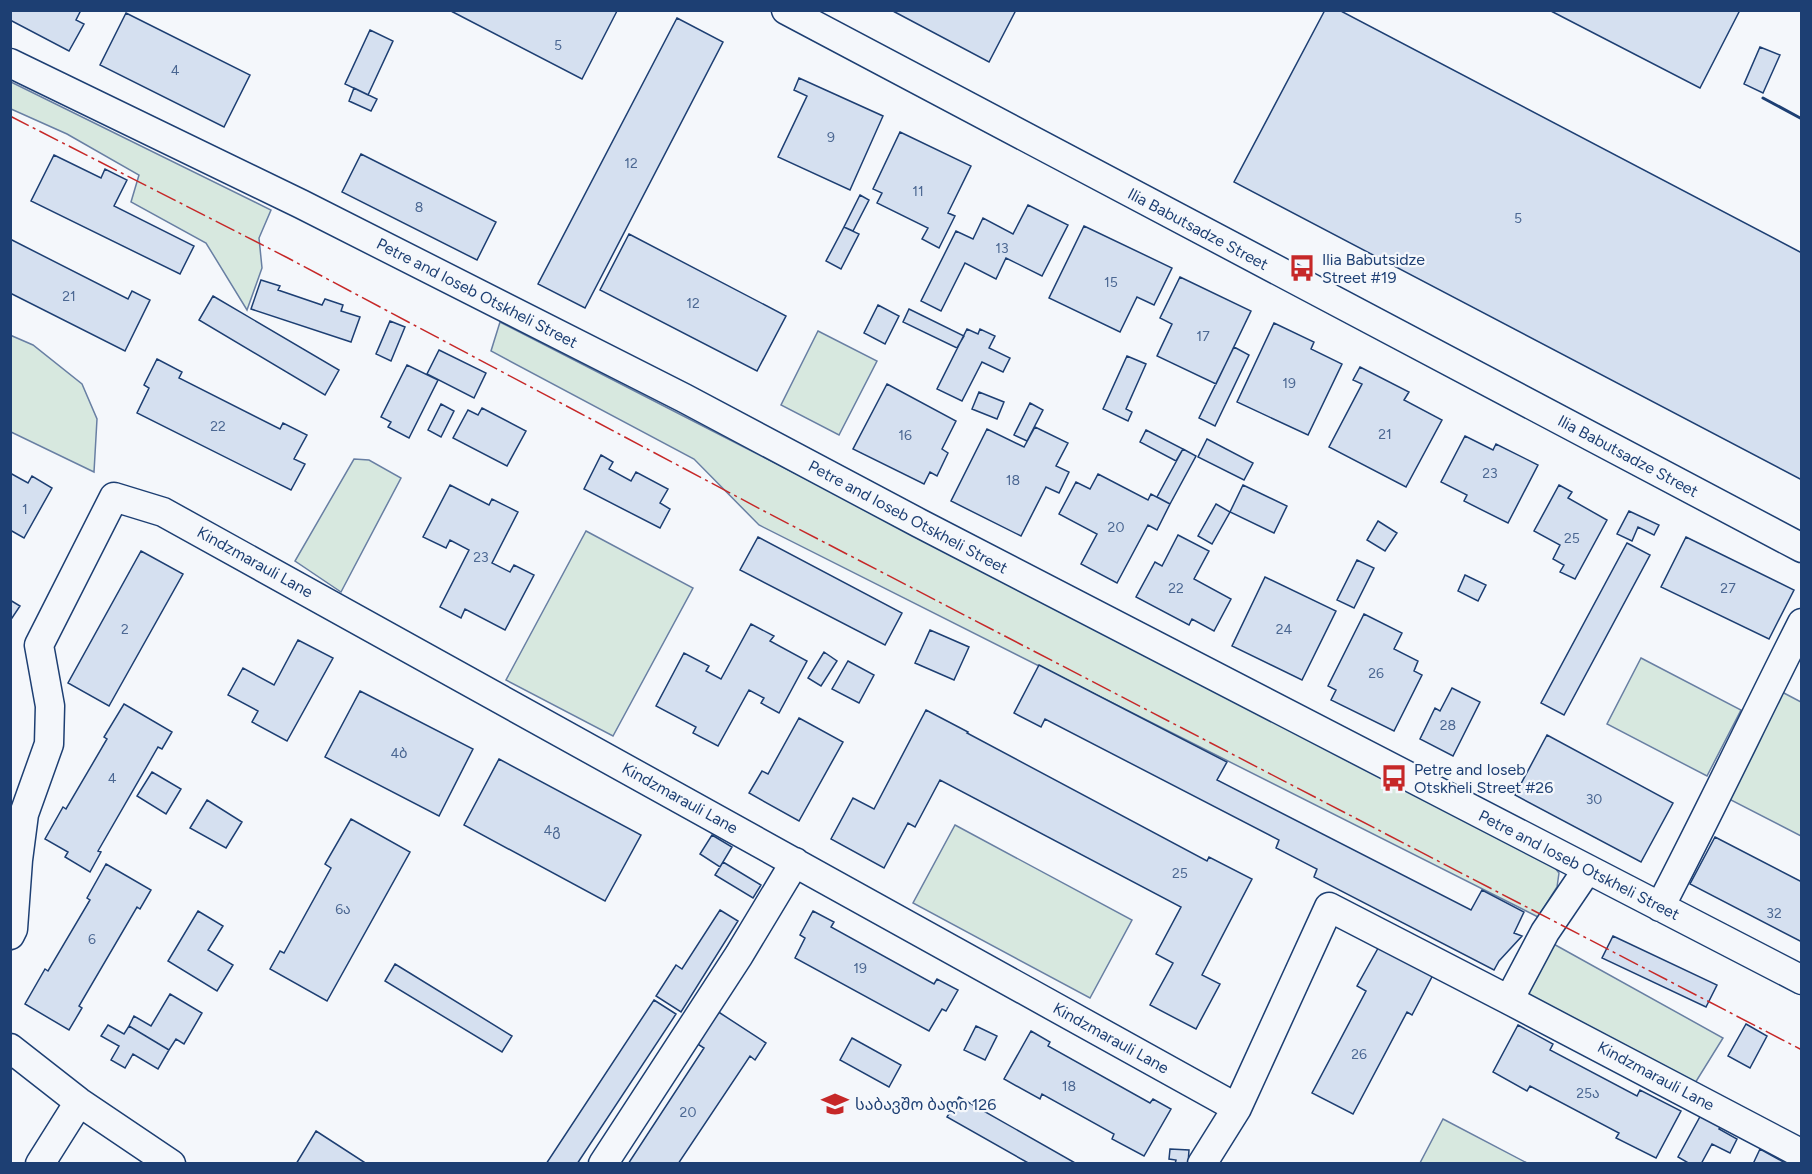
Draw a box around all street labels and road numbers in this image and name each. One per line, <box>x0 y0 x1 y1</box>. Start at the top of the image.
street label: Ilia Babutsadze Street <box>1125 184 1271 274</box>
street label: Petre and Ioseb Otskheli Street <box>373 234 581 352</box>
street label: Ilia Babutsadze Street <box>1555 411 1701 501</box>
street label: Petre and Ioseb Otskheli Street <box>805 456 1011 578</box>
street label: Kindzmarauli Lane <box>194 522 316 602</box>
street label: Kindzmarauli Lane <box>619 758 741 838</box>
street label: Petre and Ioseb Otskheli Street <box>1475 806 1683 924</box>
street label: Kindzmarauli Lane <box>1050 998 1172 1078</box>
street label: Kindzmarauli Lane <box>1594 1037 1718 1115</box>

